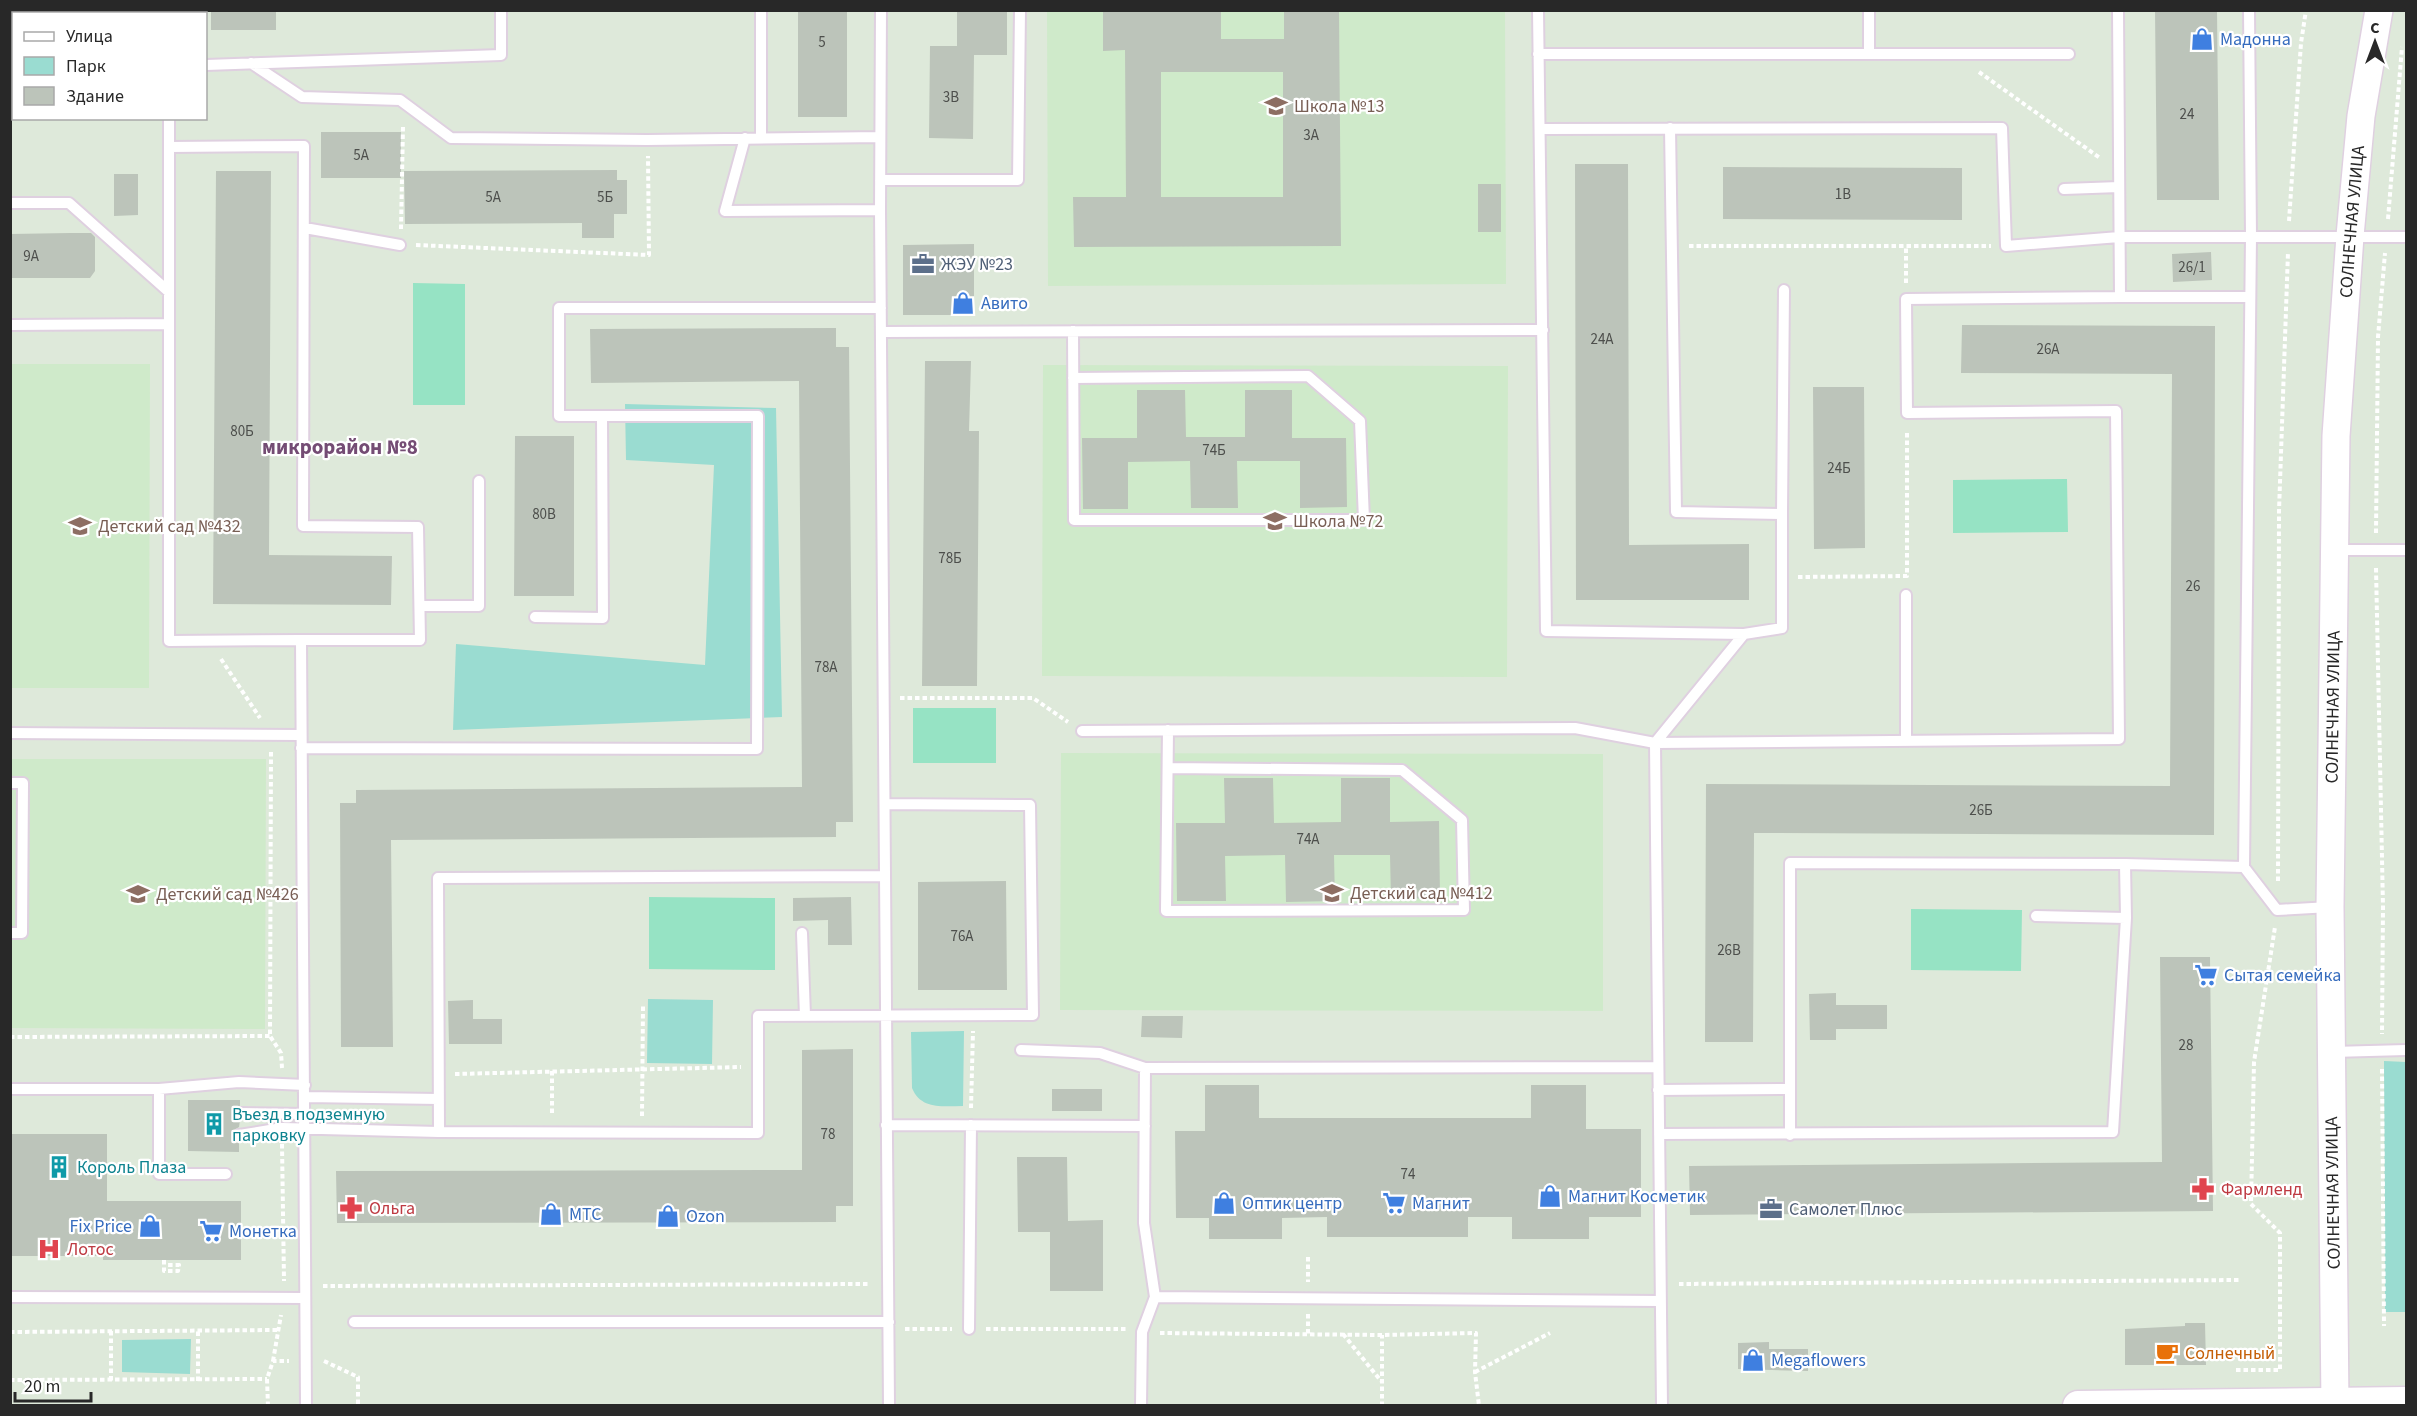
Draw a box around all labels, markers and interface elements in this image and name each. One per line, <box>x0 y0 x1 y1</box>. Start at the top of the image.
legend <box>12 12 207 120</box>
north arrow <box>2345 12 2405 72</box>
text: С <box>2370 17 2380 39</box>
text: Улица <box>66 24 113 49</box>
shop icon: Мадонна <box>2189 26 2215 52</box>
place label: Мадонна <box>2220 27 2291 52</box>
house number: 5 <box>818 32 826 53</box>
text: Парк <box>66 54 106 79</box>
text: Здание <box>66 84 124 109</box>
house number: 3В <box>943 87 959 108</box>
school or university icon: Школа №13 <box>1263 93 1289 119</box>
place label: Школа №13 <box>1294 94 1384 119</box>
house number: 24 <box>2180 104 2195 125</box>
house number: 3А <box>1303 125 1320 146</box>
street label: СОЛНЕЧНАЯ УЛИЦА <box>2333 144 2371 299</box>
house number: 5А <box>353 145 370 166</box>
house number: 1В <box>1835 184 1851 205</box>
house number: 5А <box>485 187 502 208</box>
house number: 5Б <box>597 187 613 208</box>
house number: 9А <box>23 246 40 267</box>
office icon: ЖЭУ №23 <box>910 251 936 277</box>
place label: ЖЭУ №23 <box>941 252 1013 277</box>
house number: 26/1 <box>2178 257 2206 278</box>
shop icon: Авито <box>950 290 976 316</box>
place label: Авито <box>981 291 1028 316</box>
house number: 24А <box>1590 329 1614 350</box>
house number: 26А <box>2036 339 2060 360</box>
house number: 80Б <box>230 421 254 442</box>
district label: микрорайон №8 <box>262 432 418 462</box>
house number: 74Б <box>1202 440 1226 461</box>
house number: 24Б <box>1827 458 1851 479</box>
house number: 80В <box>532 504 556 525</box>
school or university icon: Школа №72 <box>1262 508 1288 534</box>
place label: Школа №72 <box>1293 509 1383 534</box>
school or university icon: Детский сад №432 <box>67 513 93 539</box>
place label: Детский сад №432 <box>98 514 241 539</box>
house number: 78Б <box>938 548 962 569</box>
house number: 26 <box>2186 576 2200 597</box>
street label: СОЛНЕЧНАЯ УЛИЦА <box>2319 630 2346 784</box>
house number: 78А <box>814 657 838 678</box>
house number: 26Б <box>1969 800 1993 821</box>
house number: 74А <box>1296 829 1320 850</box>
school or university icon: Детский сад №412 <box>1319 880 1345 906</box>
school or university icon: Детский сад №426 <box>125 881 151 907</box>
place label: Детский сад №412 <box>1350 881 1493 906</box>
place label: Детский сад №426 <box>156 882 299 907</box>
house number: 76А <box>950 926 974 947</box>
house number: 26В <box>1717 940 1741 961</box>
supermarket icon: Сытая семейка <box>2193 962 2219 988</box>
place label: Сытая семейка <box>2224 963 2341 988</box>
house number: 28 <box>2179 1035 2193 1056</box>
place label: Въезд в подземную парковку <box>232 1102 385 1148</box>
building icon: Въезд в подземную парковку <box>201 1111 227 1137</box>
street label: СОЛНЕЧНАЯ УЛИЦА <box>2319 1116 2347 1270</box>
house number: 78 <box>821 1124 835 1145</box>
building icon: Король Плаза <box>46 1154 72 1180</box>
place label: Король Плаза <box>77 1155 186 1180</box>
house number: 74 <box>1401 1164 1416 1185</box>
pharmacy icon: Фармленд <box>2190 1176 2216 1202</box>
place label: Фармленд <box>2221 1177 2303 1202</box>
shop icon: Магнит Косметик <box>1537 1183 1563 1209</box>
place label: Магнит Косметик <box>1568 1184 1706 1209</box>
shop icon: Оптик центр <box>1211 1190 1237 1216</box>
supermarket icon: Магнит <box>1381 1190 1407 1216</box>
place label: Оптик центр <box>1242 1191 1342 1216</box>
place label: Магнит <box>1412 1191 1470 1216</box>
pharmacy icon: Ольга <box>338 1195 364 1221</box>
place label: Ольга <box>369 1196 415 1221</box>
office icon: Самолет Плюс <box>1758 1196 1784 1222</box>
place label: Самолет Плюс <box>1789 1197 1902 1222</box>
shop icon: МТС <box>538 1201 564 1227</box>
place label: МТС <box>569 1202 602 1227</box>
shop icon: Ozon <box>655 1203 681 1229</box>
place label: Ozon <box>686 1204 725 1229</box>
shop icon: Fix Price <box>137 1213 163 1239</box>
place label: Fix Price <box>69 1214 132 1239</box>
supermarket icon: Монетка <box>198 1218 224 1244</box>
place label: Монетка <box>229 1219 297 1244</box>
hospital icon: Лотос <box>36 1236 62 1262</box>
place label: Лотос <box>67 1237 114 1262</box>
cafe icon: Солнечный <box>2154 1340 2180 1366</box>
place label: Солнечный <box>2185 1341 2275 1366</box>
shop icon: Megaflowers <box>1740 1347 1766 1373</box>
place label: Megaflowers <box>1771 1348 1866 1373</box>
scale bar <box>15 1365 92 1403</box>
text: 20 m <box>24 1374 60 1399</box>

